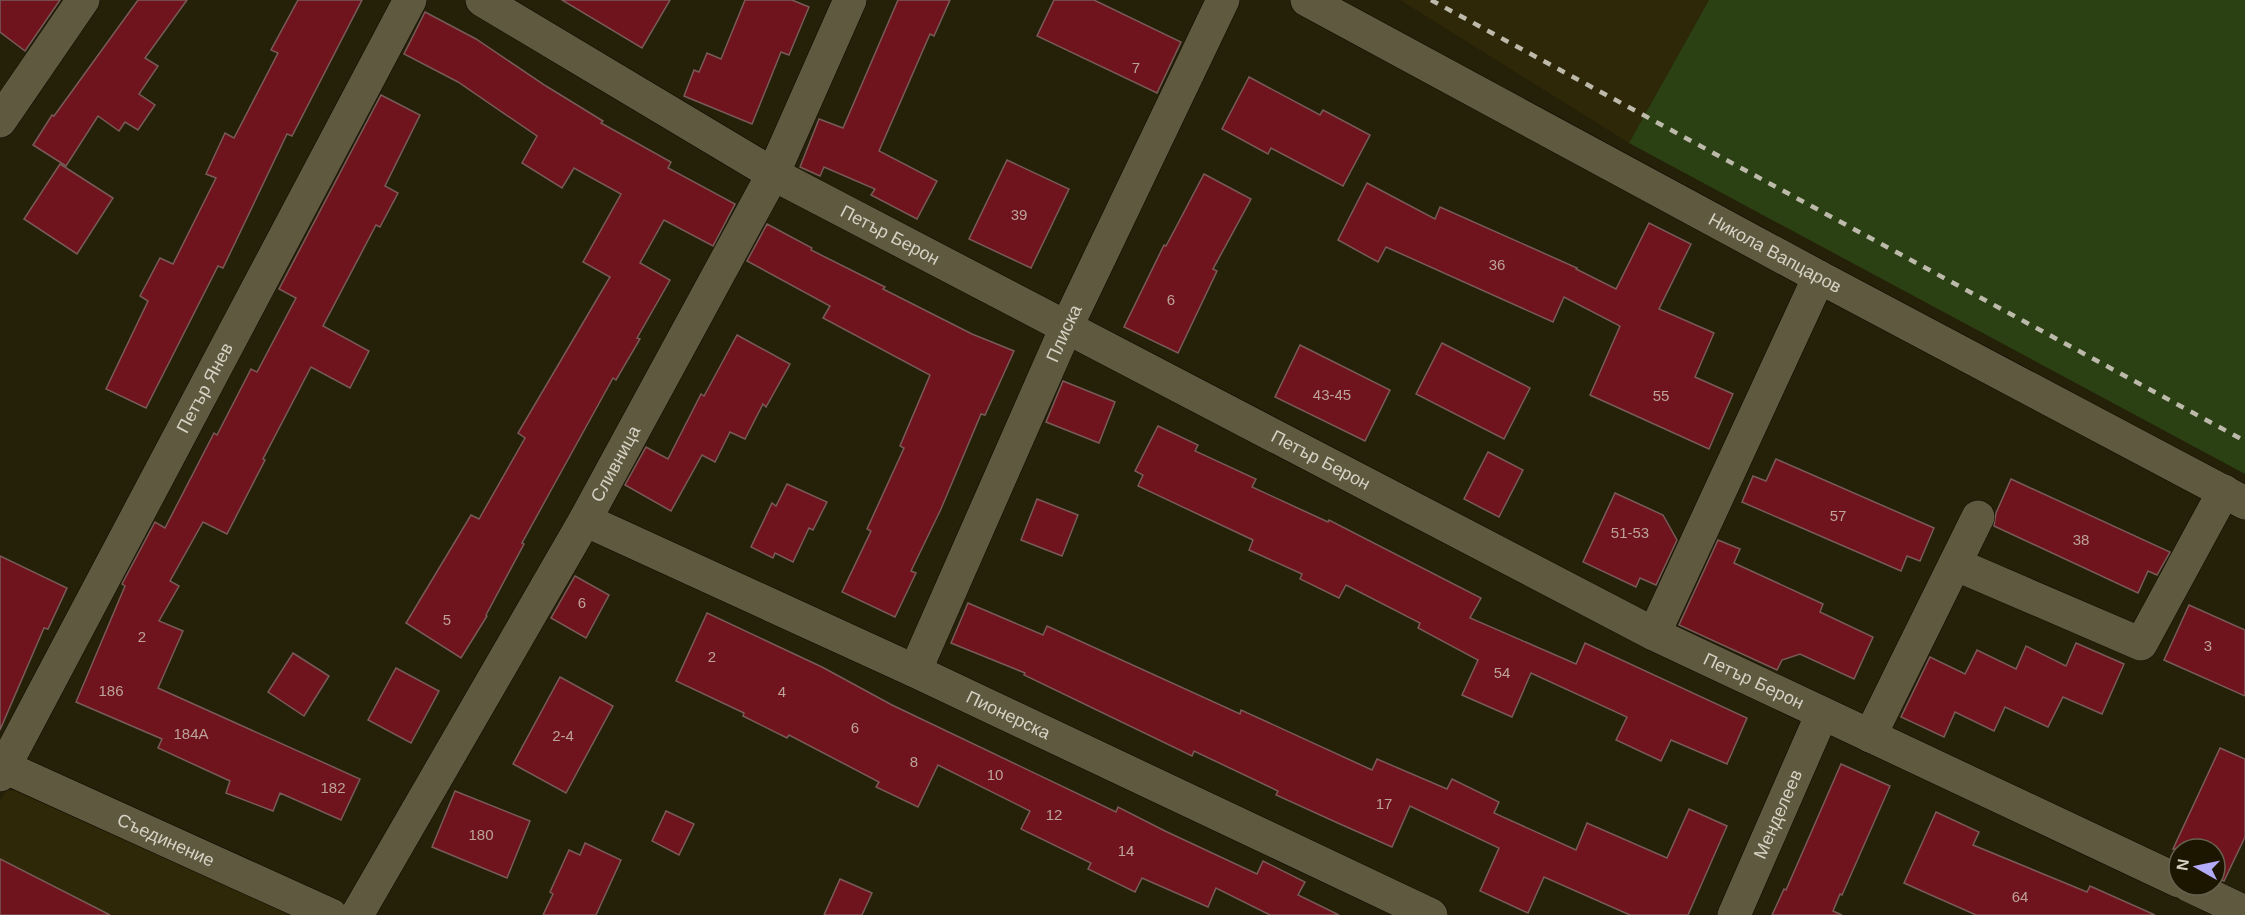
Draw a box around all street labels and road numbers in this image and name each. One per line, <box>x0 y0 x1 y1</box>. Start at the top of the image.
street label: Петър Берон <box>837 201 943 269</box>
street label: Никола Вапцаров <box>1705 209 1845 297</box>
street label: Плиска <box>1042 301 1086 365</box>
street label: Петър Янев <box>173 339 237 436</box>
street label: Сливница <box>587 422 645 505</box>
street label: Петър Берон <box>1268 426 1374 494</box>
street label: Петър Берон <box>1700 649 1807 713</box>
street label: Пионерска <box>963 687 1054 744</box>
street label: Менделеев <box>1750 767 1806 862</box>
street label: Съединение <box>114 809 217 871</box>

